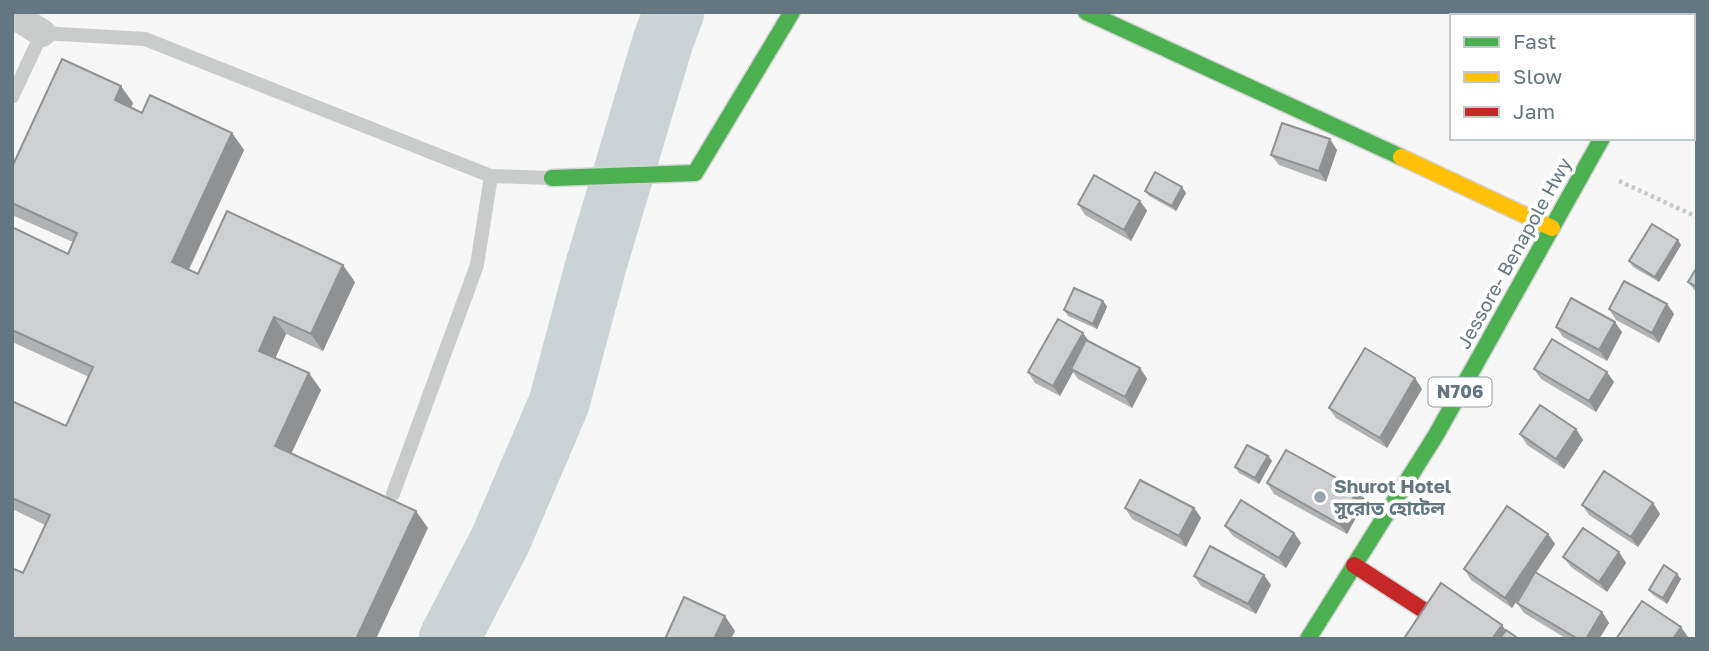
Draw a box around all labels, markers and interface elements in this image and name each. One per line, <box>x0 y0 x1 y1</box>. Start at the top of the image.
legend <box>1450 14 1695 140</box>
text: Fast <box>1513 28 1556 54</box>
text: Slow <box>1513 63 1562 89</box>
text: Jam <box>1513 98 1555 124</box>
street label: Jessore- Benapole Hwy <box>1451 153 1576 352</box>
road number: N706 <box>1428 378 1492 406</box>
place label: Shurot Hotel সুরোত হোটেল <box>1333 474 1451 520</box>
marker: Shurot Hotel সুরোত হোটেল <box>1312 489 1328 505</box>

